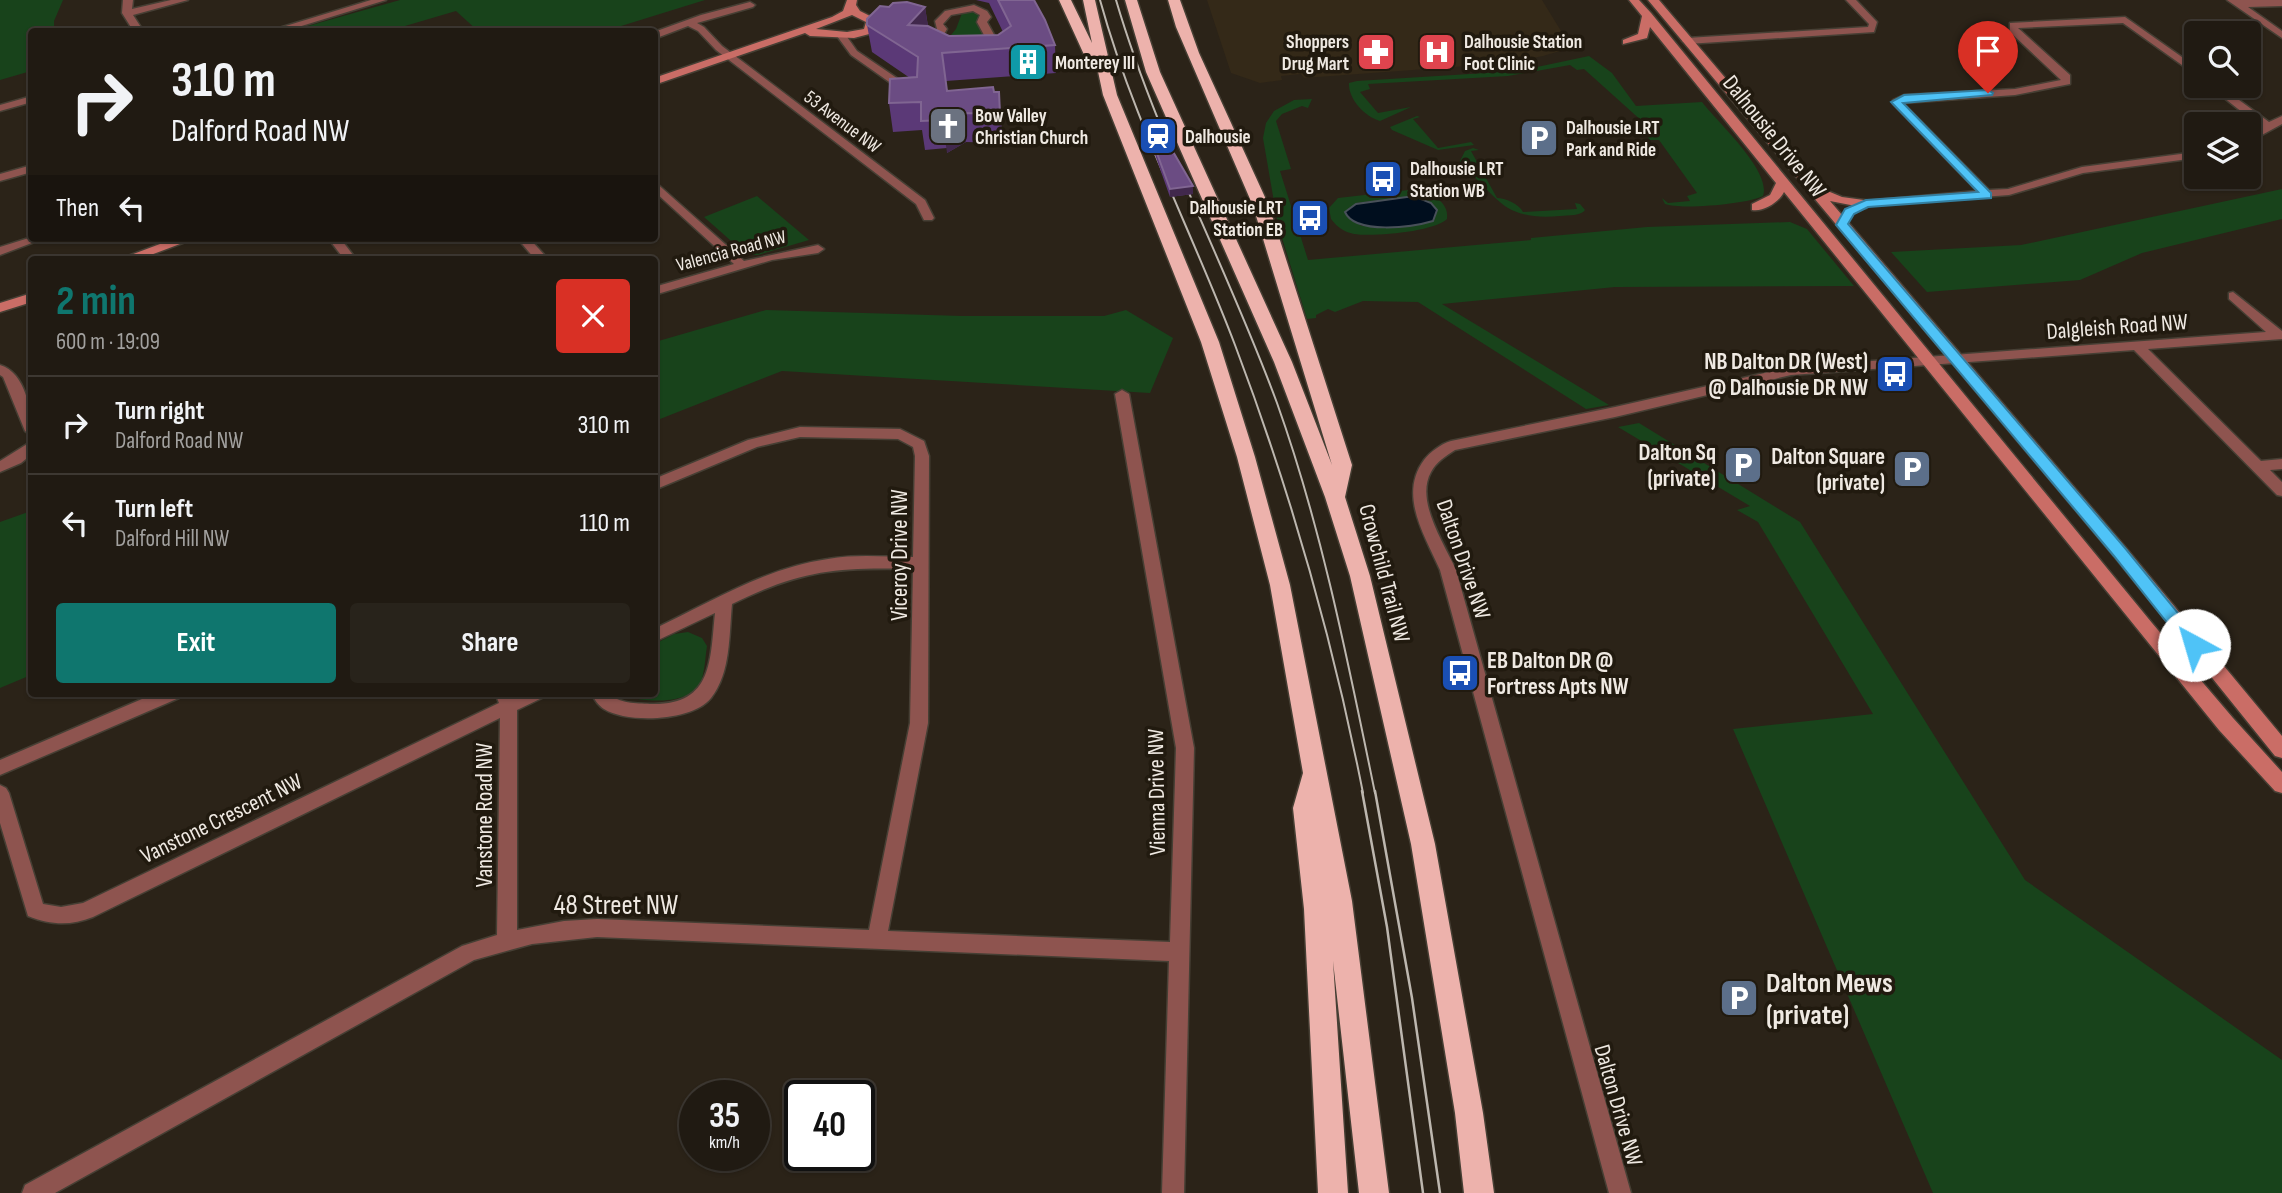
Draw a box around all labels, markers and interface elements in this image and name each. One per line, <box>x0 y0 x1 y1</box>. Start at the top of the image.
pin <box>1958 21 2018 93</box>
map controls <box>2184 21 2261 189</box>
button: search <box>2184 21 2261 98</box>
place label: Shoppers Drug Mart <box>1282 31 1349 76</box>
pharmacy icon: Shoppers Drug Mart <box>1355 31 1397 73</box>
hospital icon: Dalhousie Station Foot Clinic <box>1416 31 1458 73</box>
place label: Dalhousie Station Foot Clinic <box>1464 31 1582 76</box>
icon: arrive <box>1969 32 2007 70</box>
building icon: Monterey III <box>1007 41 1049 83</box>
text: 310 m <box>171 52 276 111</box>
place label: Monterey III <box>1055 52 1135 75</box>
icon: right <box>56 56 147 147</box>
street label: Dalhousie Drive NW <box>1716 70 1832 203</box>
street label: 53 Avenue NW <box>799 86 886 159</box>
church icon: Bow Valley Christian Church <box>927 105 969 147</box>
place label: Bow Valley Christian Church <box>975 105 1088 150</box>
text: Dalford Road NW <box>171 112 349 151</box>
button: layers <box>2184 112 2261 189</box>
station icon: Dalhousie <box>1137 115 1179 157</box>
parking icon: Dalhousie LRT Park and Ride <box>1518 117 1560 159</box>
place label: Dalhousie LRT Park and Ride <box>1566 117 1659 162</box>
place label: Dalhousie <box>1185 126 1251 149</box>
bus stop icon: Dalhousie LRT Station WB <box>1362 158 1404 200</box>
place label: Dalhousie LRT Station WB <box>1410 158 1503 203</box>
icon: left <box>113 189 151 227</box>
text: Then <box>56 193 99 224</box>
place label: Dalhousie LRT Station EB <box>1190 197 1283 242</box>
bus stop icon: Dalhousie LRT Station EB <box>1289 197 1331 239</box>
street label: Valencia Road NW <box>674 226 789 277</box>
text: 2 min <box>56 276 136 327</box>
button: close <box>556 279 630 353</box>
street label: Dalgleish Road NW <box>2045 308 2189 346</box>
text: 600 m · 19:09 <box>56 328 160 356</box>
place label: NB Dalton DR (West) @ Dalhousie DR NW <box>1704 348 1868 402</box>
bus stop icon: NB Dalton DR (West) @ Dalhousie DR NW <box>1874 353 1916 395</box>
text: Turn right <box>115 396 204 427</box>
icon: right <box>56 406 94 444</box>
text: 310 m <box>578 410 630 441</box>
text: Dalford Road NW <box>115 427 243 455</box>
place label: Dalton Sq (private) <box>1638 439 1716 493</box>
place label: Dalton Square (private) <box>1771 443 1885 497</box>
parking icon: Dalton Sq (private) <box>1722 444 1764 486</box>
parking icon: Dalton Square (private) <box>1891 448 1933 490</box>
street label: Viceroy Drive NW <box>886 489 914 621</box>
text: Turn left <box>115 494 193 525</box>
street label: Dalton Drive NW <box>1430 496 1497 623</box>
street label: Crowchild Trail NW <box>1352 501 1416 646</box>
icon: left <box>56 504 94 542</box>
text: 110 m <box>579 508 630 539</box>
text: Dalford Hill NW <box>115 525 229 553</box>
button: Exit <box>56 603 336 683</box>
button: Share <box>350 603 630 683</box>
position arrow <box>2157 608 2231 682</box>
place label: EB Dalton DR @ Fortress Apts NW <box>1487 647 1628 701</box>
bus stop icon: EB Dalton DR @ Fortress Apts NW <box>1439 652 1481 694</box>
street label: Vienna Drive NW <box>1142 728 1172 856</box>
street label: Vanstone Road NW <box>471 743 499 887</box>
street label: Vanstone Crescent NW <box>136 768 307 870</box>
street label: 48 Street NW <box>554 889 678 922</box>
place label: Dalton Mews (private) <box>1766 967 1893 1032</box>
parking icon: Dalton Mews (private) <box>1718 977 1760 1019</box>
street label: Dalton Drive NW <box>1587 1041 1649 1169</box>
speed limit sign: 40 <box>784 1080 875 1171</box>
text: 35 <box>709 1095 740 1138</box>
text: km/h <box>709 1132 740 1153</box>

